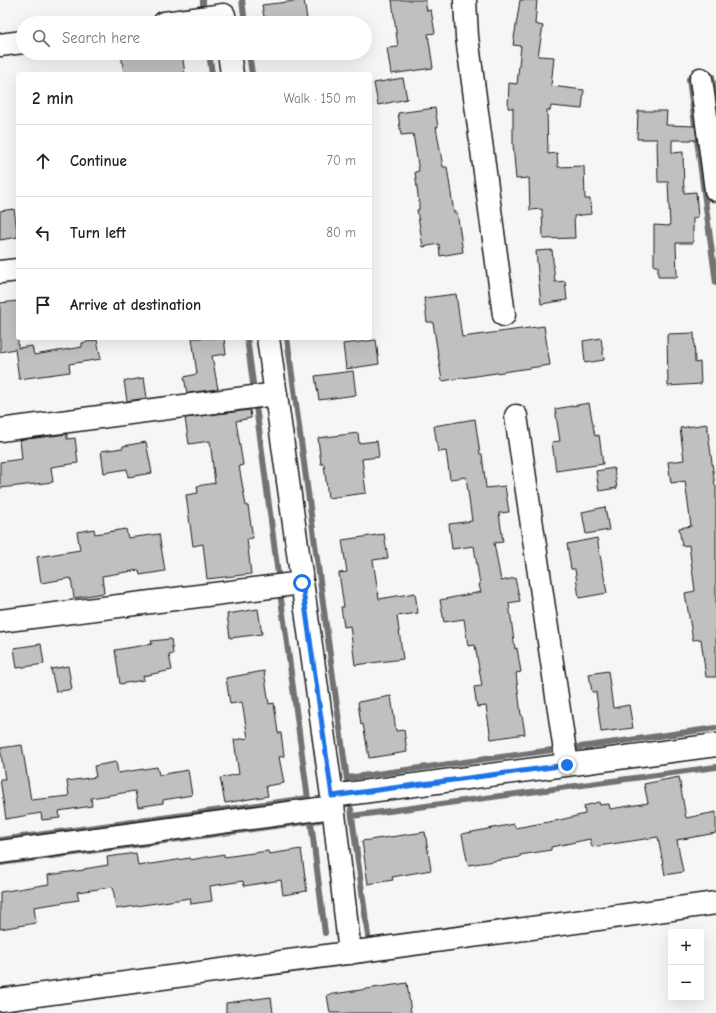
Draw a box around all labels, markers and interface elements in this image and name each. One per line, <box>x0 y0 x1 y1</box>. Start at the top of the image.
search box <box>16 16 372 60</box>
icon: search <box>30 27 52 49</box>
text: Search here <box>62 29 140 47</box>
text: 2 min <box>32 89 73 108</box>
text: Walk · 150 m <box>284 91 356 106</box>
icon: ahead <box>32 150 54 172</box>
text: Continue <box>70 152 127 170</box>
text: 70 m <box>327 153 356 168</box>
icon: left <box>32 222 54 244</box>
text: Turn left <box>70 224 126 242</box>
text: 80 m <box>326 225 356 240</box>
icon: arrive <box>32 294 54 316</box>
text: Arrive at destination <box>70 296 201 314</box>
route start <box>293 574 311 592</box>
route end <box>558 756 576 774</box>
map controls <box>668 929 704 1001</box>
button: + <box>668 929 704 965</box>
button: − <box>668 965 704 1001</box>

